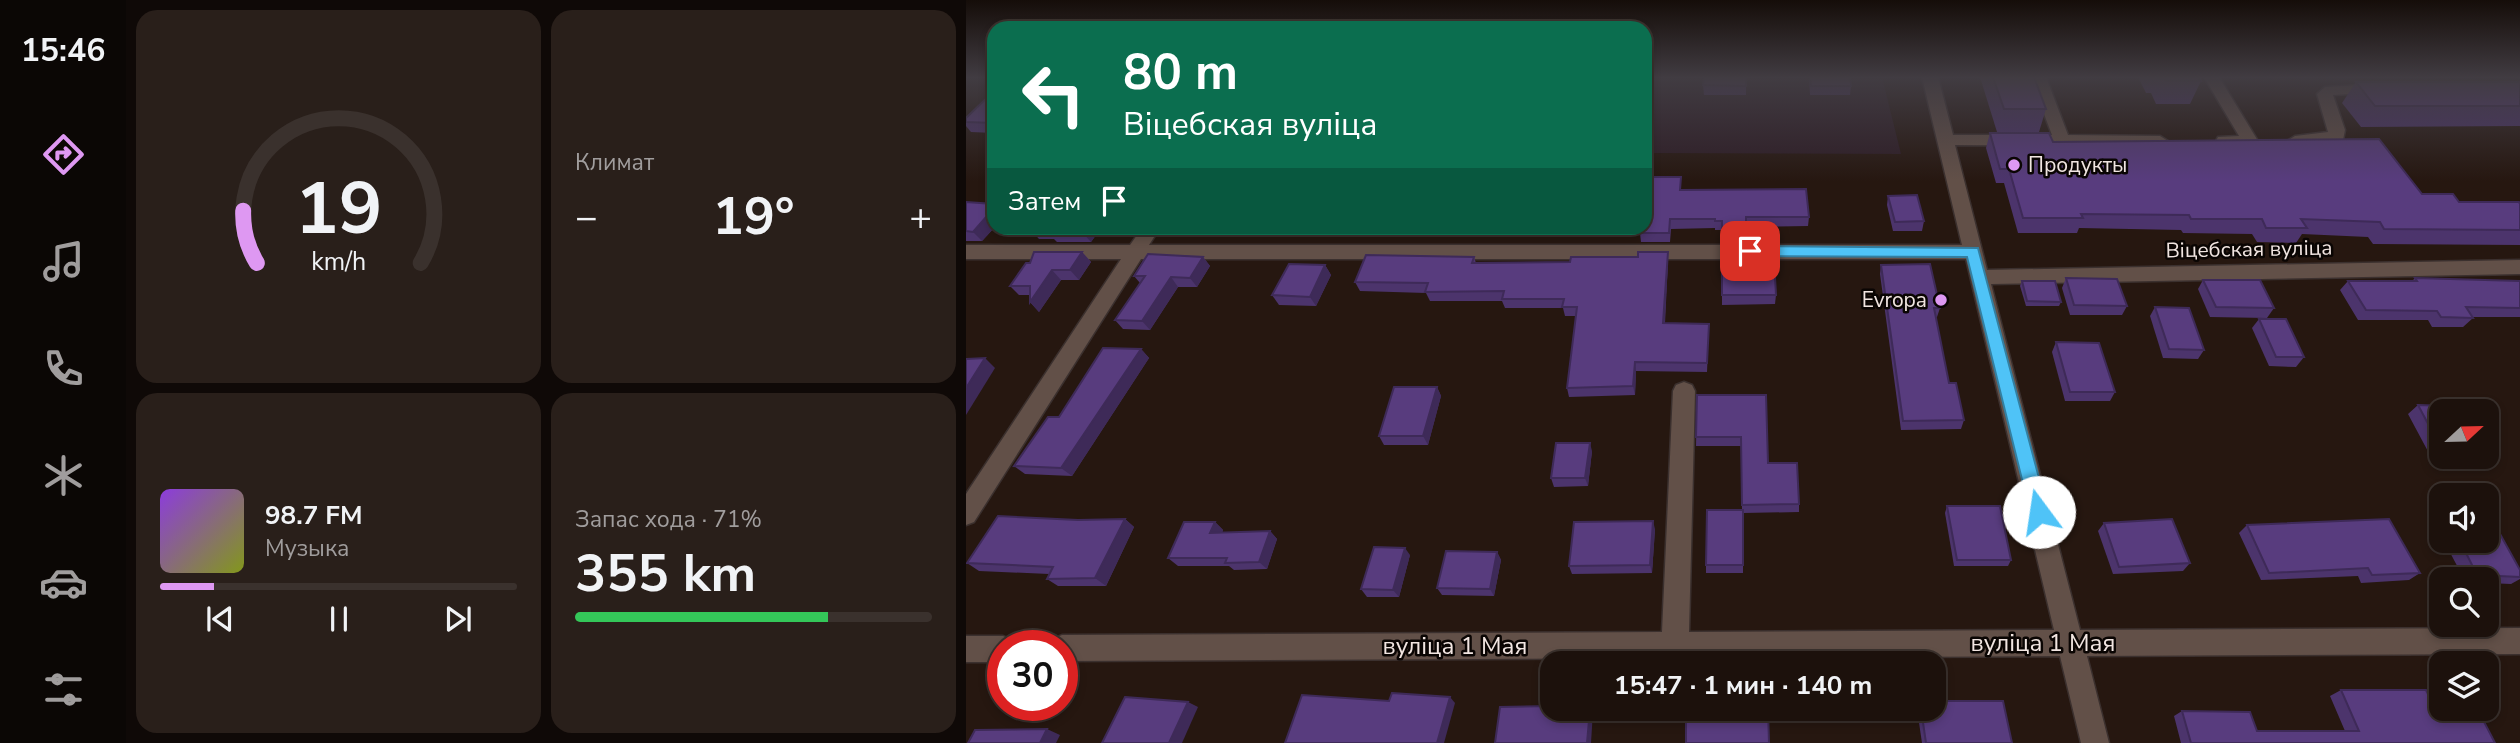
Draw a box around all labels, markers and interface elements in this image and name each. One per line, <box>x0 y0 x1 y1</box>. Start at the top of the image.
text: 15:46 <box>21 29 105 72</box>
text: 80 m <box>1123 39 1238 106</box>
icon: left <box>1008 49 1099 140</box>
text: Віцебская вуліца <box>1123 103 1377 146</box>
icon: directions <box>39 130 88 179</box>
text: Климат <box>575 147 654 178</box>
place label: Продукты <box>2028 151 2127 179</box>
marker: Продукты <box>2006 157 2022 173</box>
text: 19 <box>295 159 382 259</box>
text: 19° <box>712 181 795 252</box>
icon: arrive <box>1095 182 1133 220</box>
text: Затем <box>1008 184 1081 219</box>
text: − <box>575 192 598 243</box>
text: + <box>909 192 932 243</box>
pin <box>1720 221 1780 281</box>
icon: arrive <box>1731 232 1769 270</box>
street label: Віцебская вуліца <box>2165 234 2333 264</box>
icon: music <box>39 237 88 286</box>
text: km/h <box>311 244 366 278</box>
place label: Evropa <box>1862 286 1927 314</box>
marker: Evropa <box>1933 292 1949 308</box>
icon: phone <box>39 344 88 393</box>
north arrow <box>2429 399 2499 469</box>
map controls <box>2429 399 2499 721</box>
icon: climate <box>39 451 88 500</box>
position arrow <box>2002 475 2076 549</box>
button: sound <box>2429 483 2499 553</box>
text: 98.7 FM <box>265 498 362 533</box>
text: Запас хода · 71% <box>575 504 762 535</box>
text: Музыка <box>265 533 349 564</box>
text: 355 km <box>575 538 756 609</box>
icon: car <box>39 558 88 607</box>
button: search <box>2429 567 2499 637</box>
icon: previous <box>201 600 239 638</box>
icon: pause <box>320 600 358 638</box>
icon: next <box>439 600 477 638</box>
street label: вуліца 1 Мая <box>1971 627 2115 659</box>
speed limit sign: 30 <box>987 630 1078 721</box>
street label: вуліца 1 Мая <box>1383 630 1527 662</box>
button: layers <box>2429 651 2499 721</box>
icon: filters <box>39 665 88 714</box>
text: 15:47 · 1 мин · 140 m <box>1614 668 1872 703</box>

